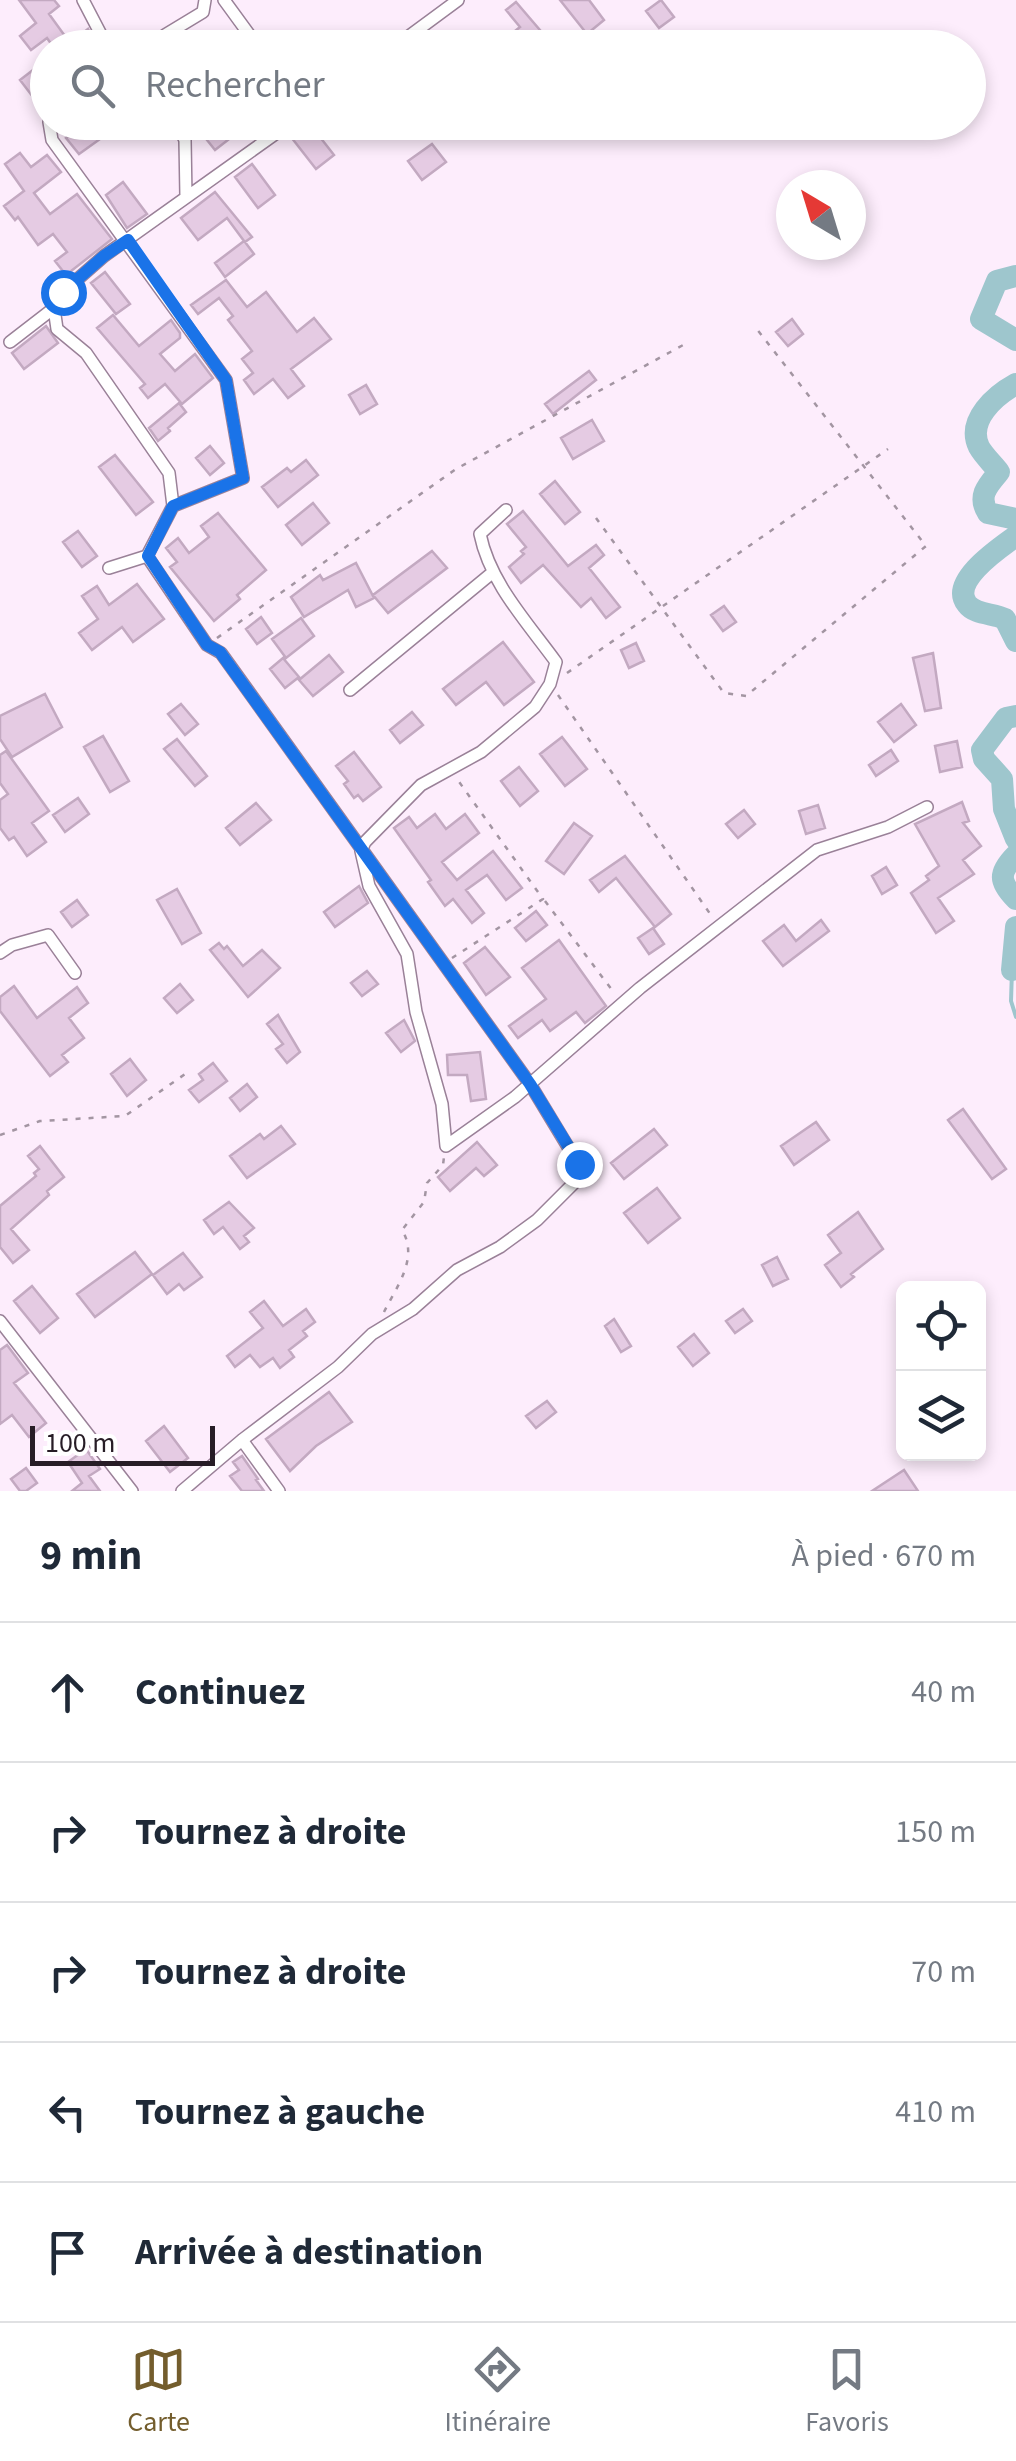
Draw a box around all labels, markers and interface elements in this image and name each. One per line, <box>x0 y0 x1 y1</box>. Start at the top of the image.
search box <box>30 30 986 140</box>
icon: search <box>65 58 120 113</box>
text: Rechercher <box>145 58 325 112</box>
north arrow <box>776 170 866 260</box>
route start <box>41 270 87 316</box>
route end <box>557 1142 603 1188</box>
map controls <box>896 1281 986 1461</box>
button: locate <box>896 1281 986 1371</box>
button: layers <box>896 1371 986 1461</box>
scale bar <box>30 1421 215 1466</box>
text: 100 m <box>45 1423 116 1463</box>
text: 9 min <box>40 1526 142 1586</box>
text: À pied · 670 m <box>792 1533 976 1579</box>
icon: ahead <box>40 1665 95 1720</box>
text: Continuez <box>135 1665 305 1719</box>
text: 40 m <box>911 1669 976 1715</box>
icon: right <box>40 1805 95 1860</box>
text: Tournez à droite <box>135 1805 407 1859</box>
text: 150 m <box>895 1809 976 1855</box>
icon: right <box>40 1945 95 2000</box>
text: Tournez à droite <box>135 1945 407 1999</box>
text: 70 m <box>911 1949 976 1995</box>
icon: left <box>40 2085 95 2140</box>
text: Tournez à gauche <box>135 2085 425 2139</box>
text: 410 m <box>895 2089 976 2135</box>
icon: arrive <box>40 2225 95 2280</box>
text: Arrivée à destination <box>135 2225 483 2279</box>
tab: Carte <box>127 2342 190 2442</box>
tab: Itinéraire <box>444 2342 551 2442</box>
tab: Favoris <box>805 2342 889 2442</box>

